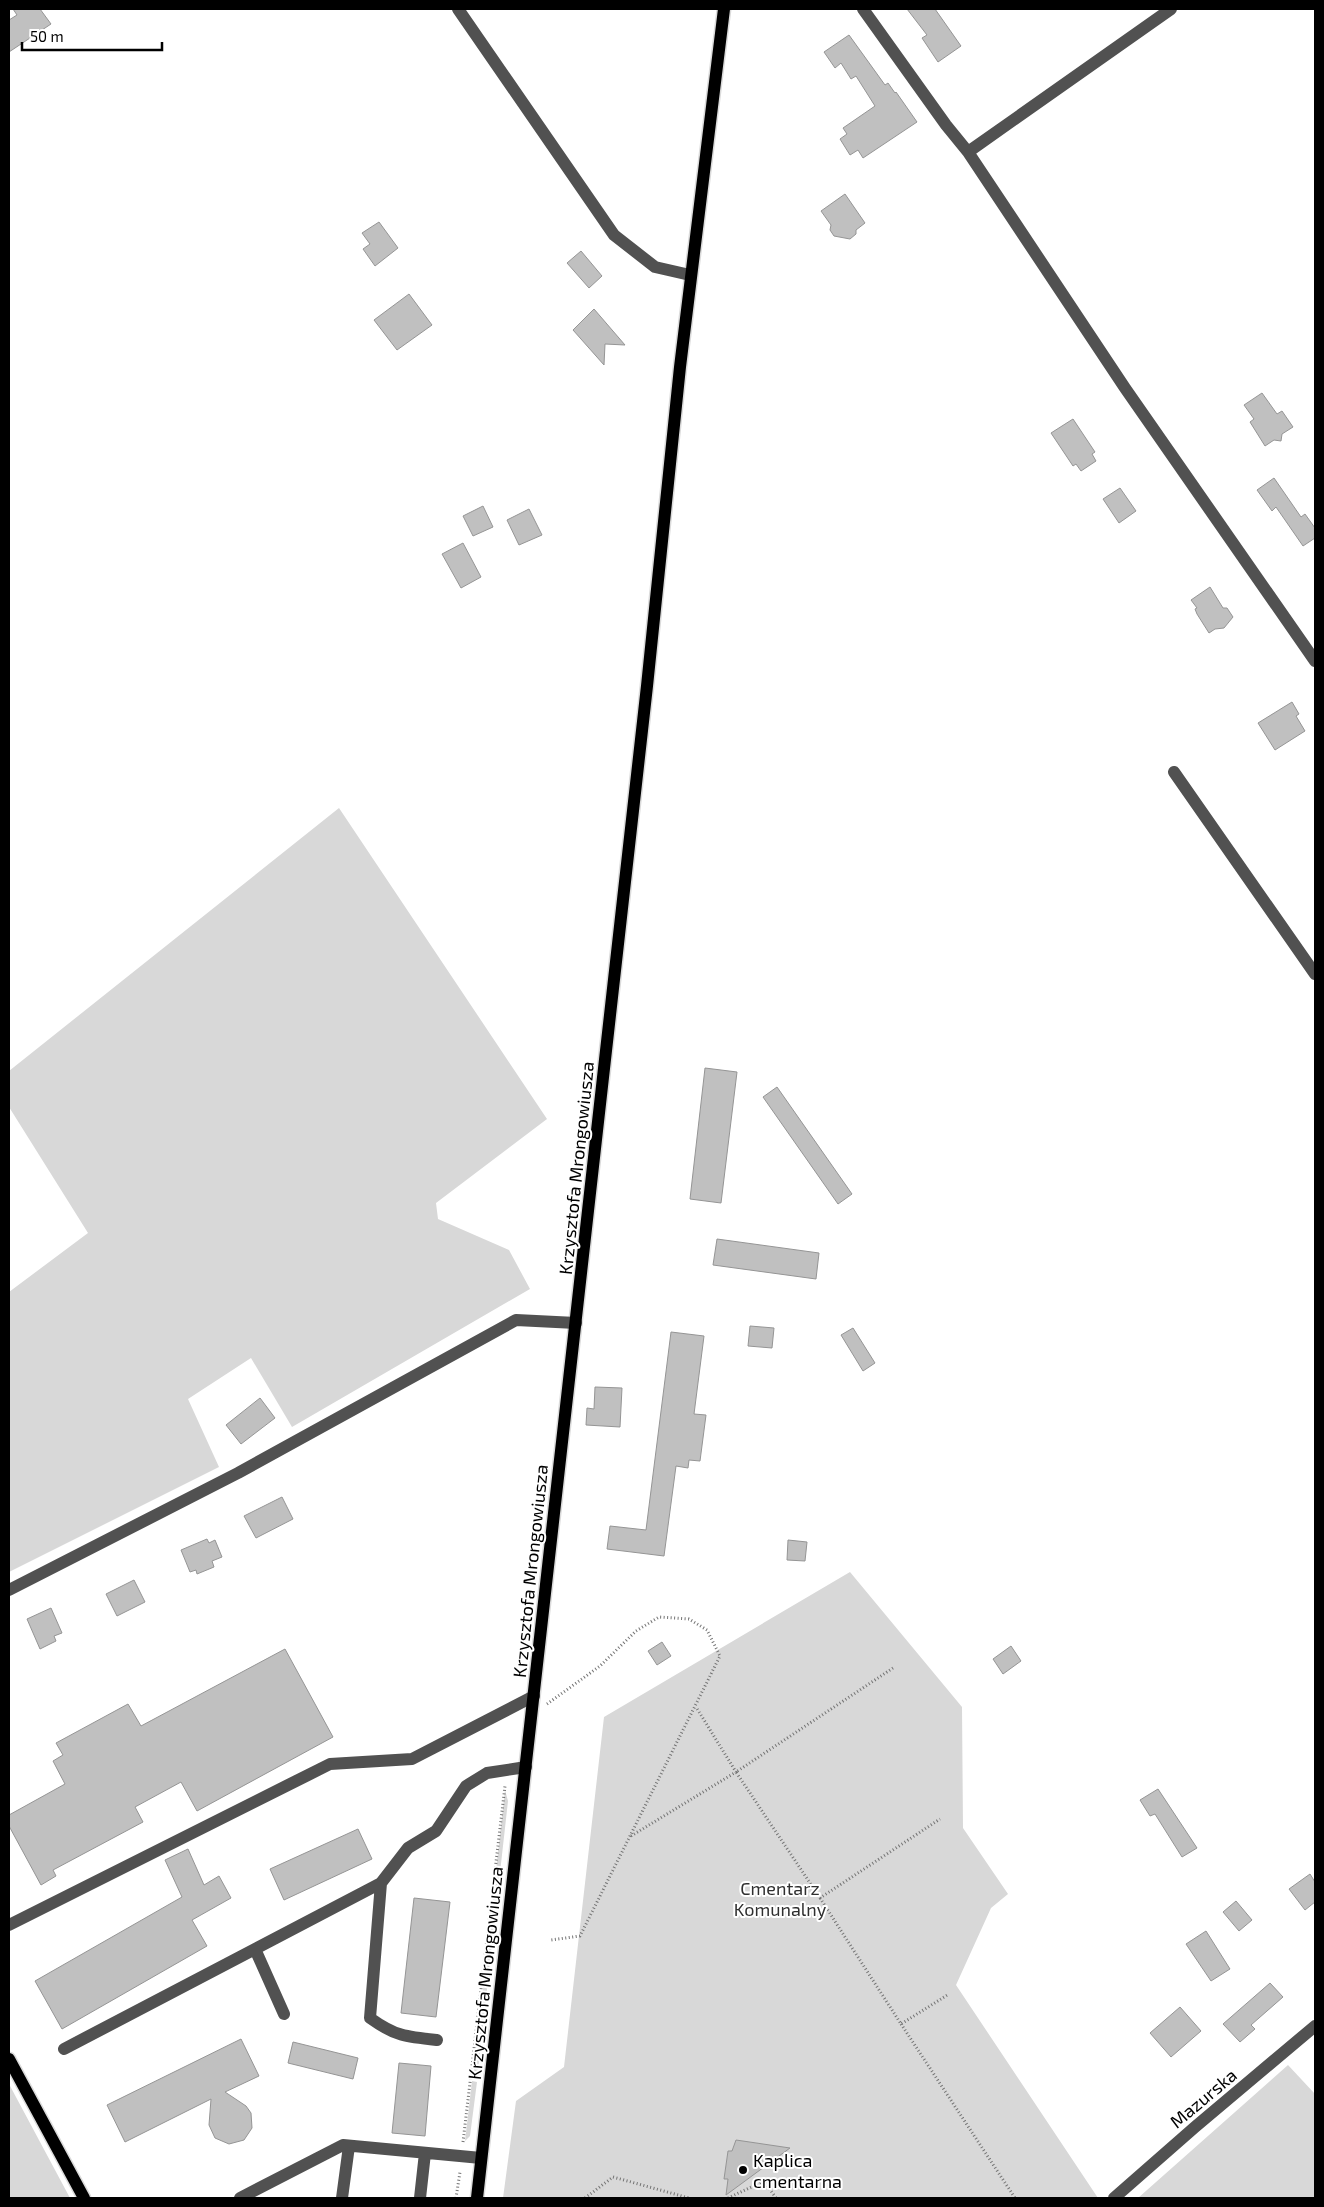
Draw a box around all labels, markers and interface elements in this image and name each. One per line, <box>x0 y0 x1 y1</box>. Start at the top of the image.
scale bar <box>22 20 162 52</box>
text: 50 m <box>30 27 64 45</box>
street label: Krzysztofa Mrongowiusza <box>554 1060 598 1276</box>
street label: Krzysztofa Mrongowiusza <box>508 1463 552 1679</box>
street label: Krzysztofa Mrongowiusza <box>463 1865 507 2081</box>
park label: Cmentarz Komunalny <box>734 1877 827 1920</box>
street label: Mazurska <box>1165 2064 1241 2132</box>
place label: Kaplica cmentarna <box>753 2149 842 2192</box>
marker: Kaplica cmentarna <box>737 2164 749 2176</box>

